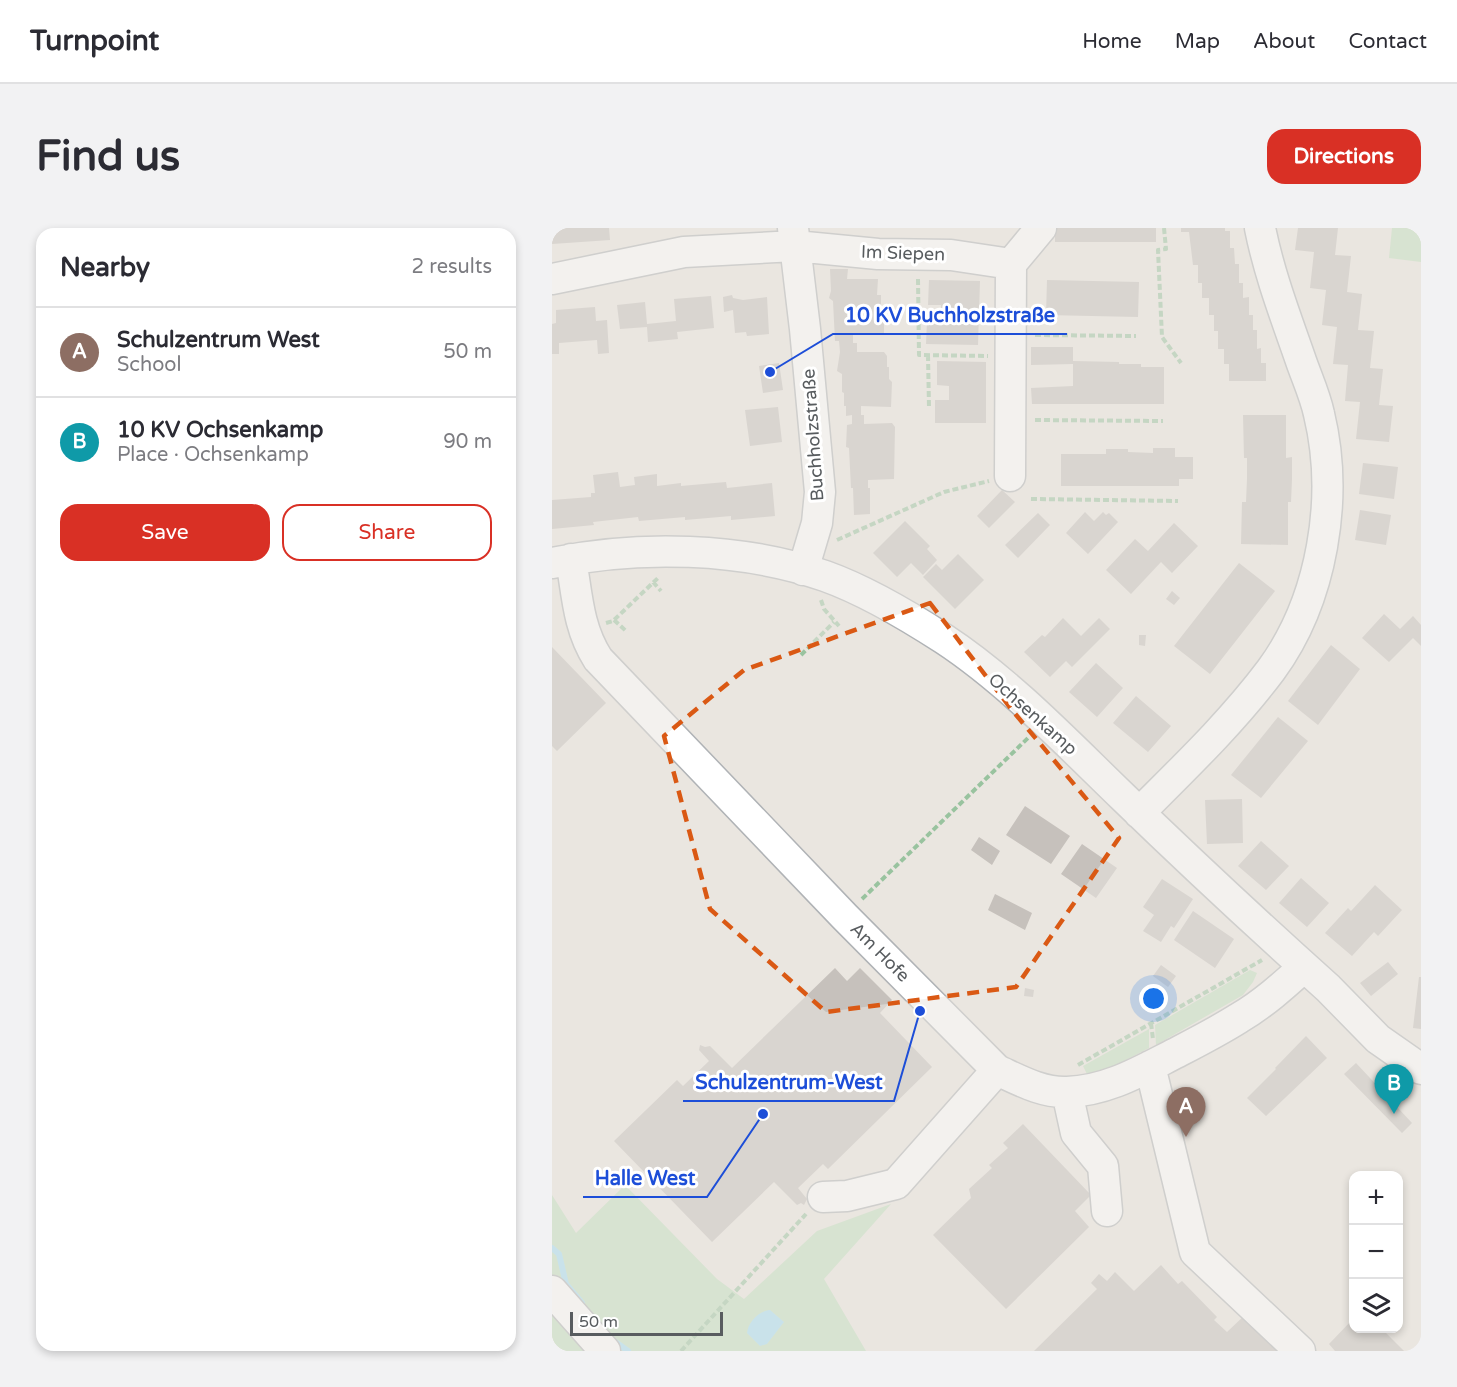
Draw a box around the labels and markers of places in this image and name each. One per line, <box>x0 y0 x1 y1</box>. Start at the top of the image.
callout: 10 KV Buchholzstraße <box>833 296 1067 334</box>
callout: Schulzentrum-West <box>683 1063 894 1101</box>
pin: B <box>1374 1064 1414 1114</box>
pin: A <box>1166 1088 1206 1137</box>
callout: Halle West <box>583 1159 707 1197</box>

